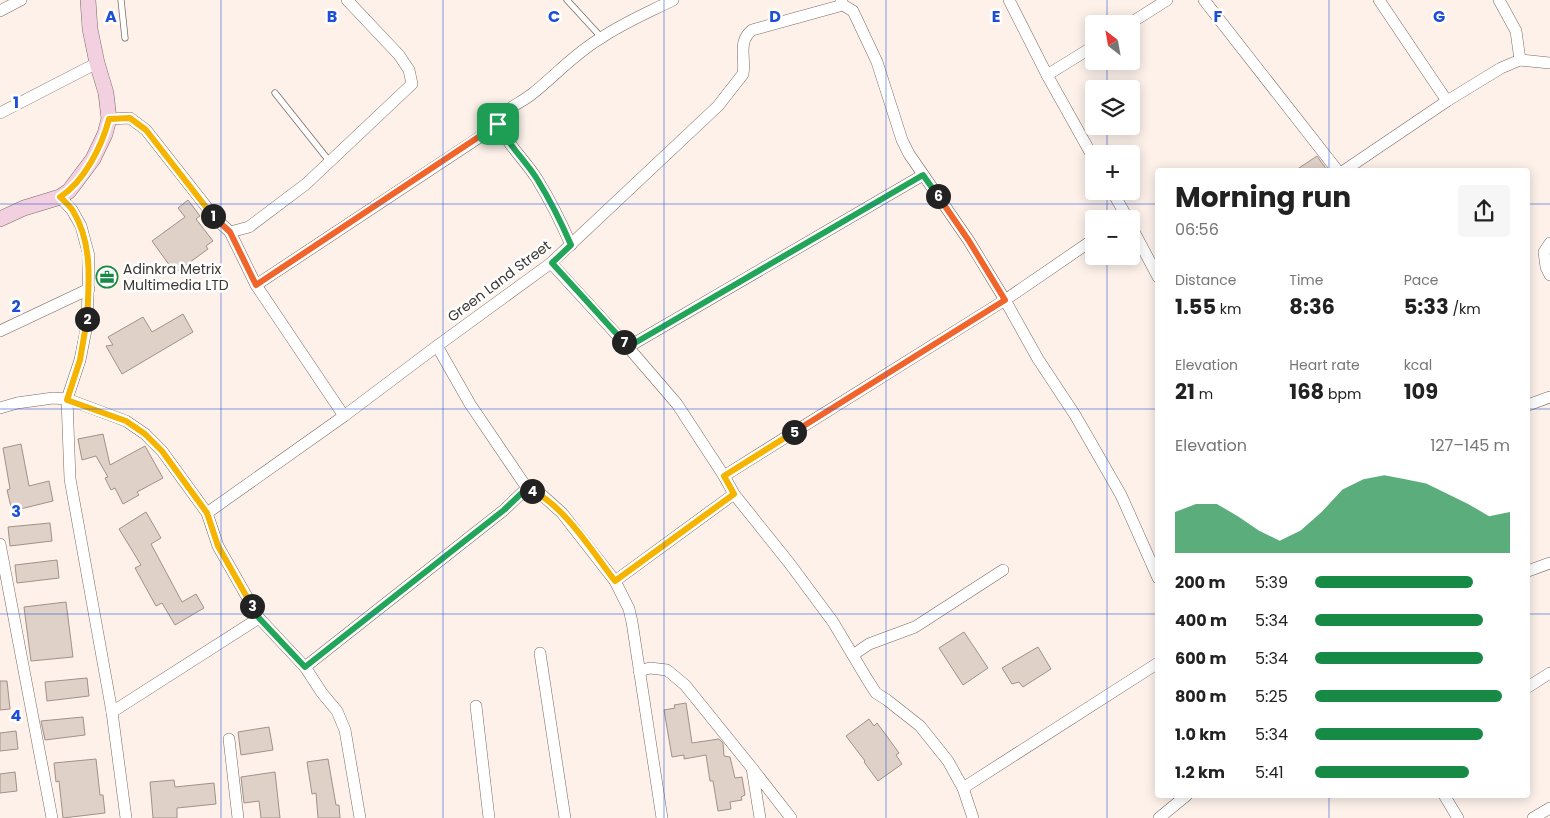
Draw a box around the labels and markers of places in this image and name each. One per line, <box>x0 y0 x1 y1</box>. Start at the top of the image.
pin <box>477 103 519 145</box>
pin: 6 <box>926 184 950 208</box>
pin: 1 <box>200 204 226 228</box>
place label: Adinkra Metrix Multimedia LTD <box>123 259 229 295</box>
office icon: Adinkra Metrix Multimedia LTD <box>95 265 119 289</box>
pin: 2 <box>74 306 100 332</box>
pin: 7 <box>612 330 636 354</box>
pin: 5 <box>782 420 806 444</box>
pin: 4 <box>520 478 544 504</box>
pin: 3 <box>240 594 264 618</box>

